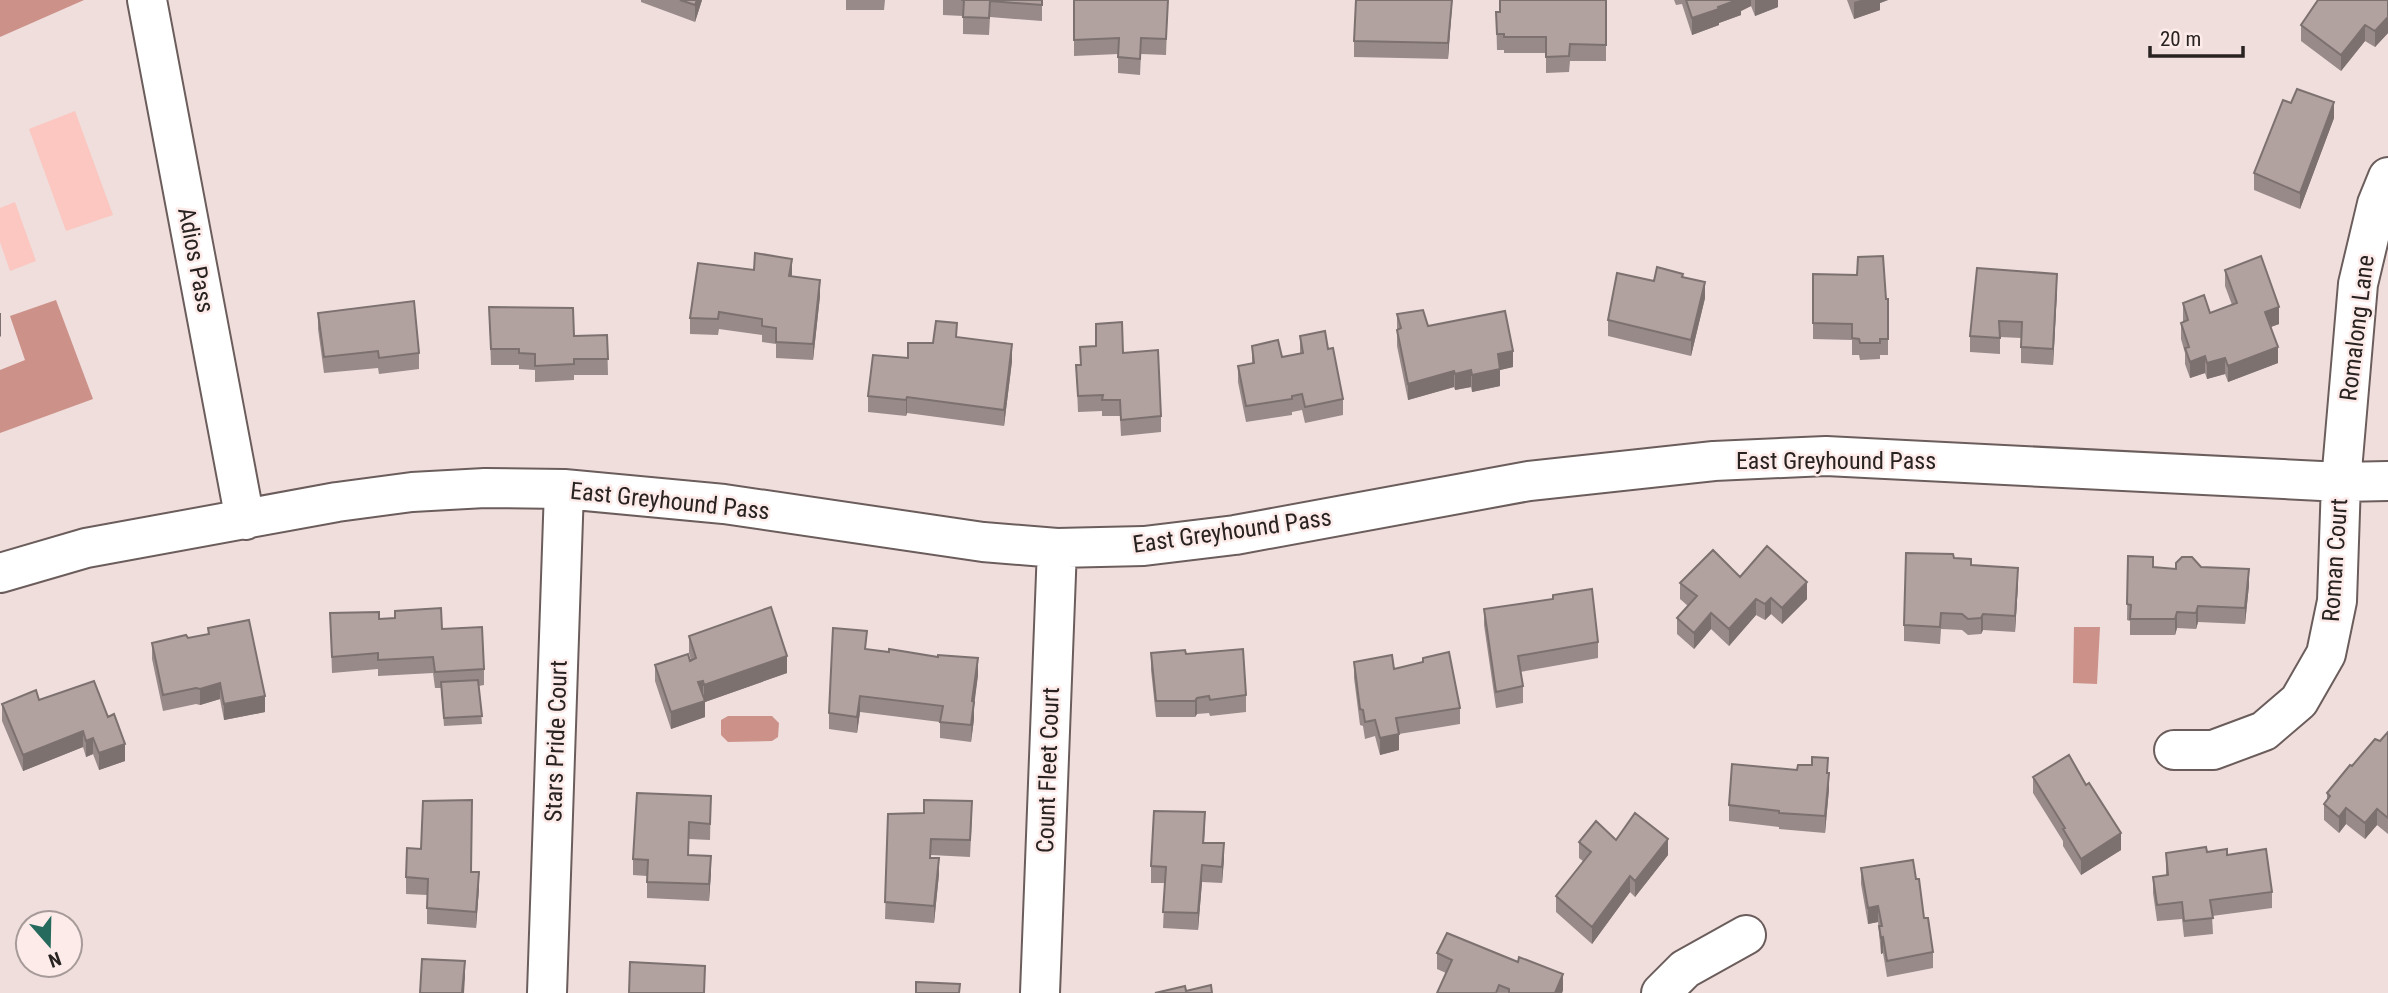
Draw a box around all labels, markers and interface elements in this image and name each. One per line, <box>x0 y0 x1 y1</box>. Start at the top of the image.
scale bar <box>2150 14 2243 58</box>
text: 20 m <box>2160 27 2201 51</box>
street label: Adios Pass <box>172 205 220 315</box>
street label: Romalong Lane <box>2334 254 2380 402</box>
street label: East Greyhound Pass <box>1736 447 1936 475</box>
street label: East Greyhound Pass <box>569 477 771 525</box>
street label: Roman Court <box>2317 497 2353 623</box>
street label: East Greyhound Pass <box>1131 503 1333 559</box>
street label: Stars Pride Court <box>539 660 573 822</box>
street label: Count Fleet Court <box>1031 687 1065 853</box>
north arrow <box>14 909 84 979</box>
text: N <box>45 947 64 972</box>

